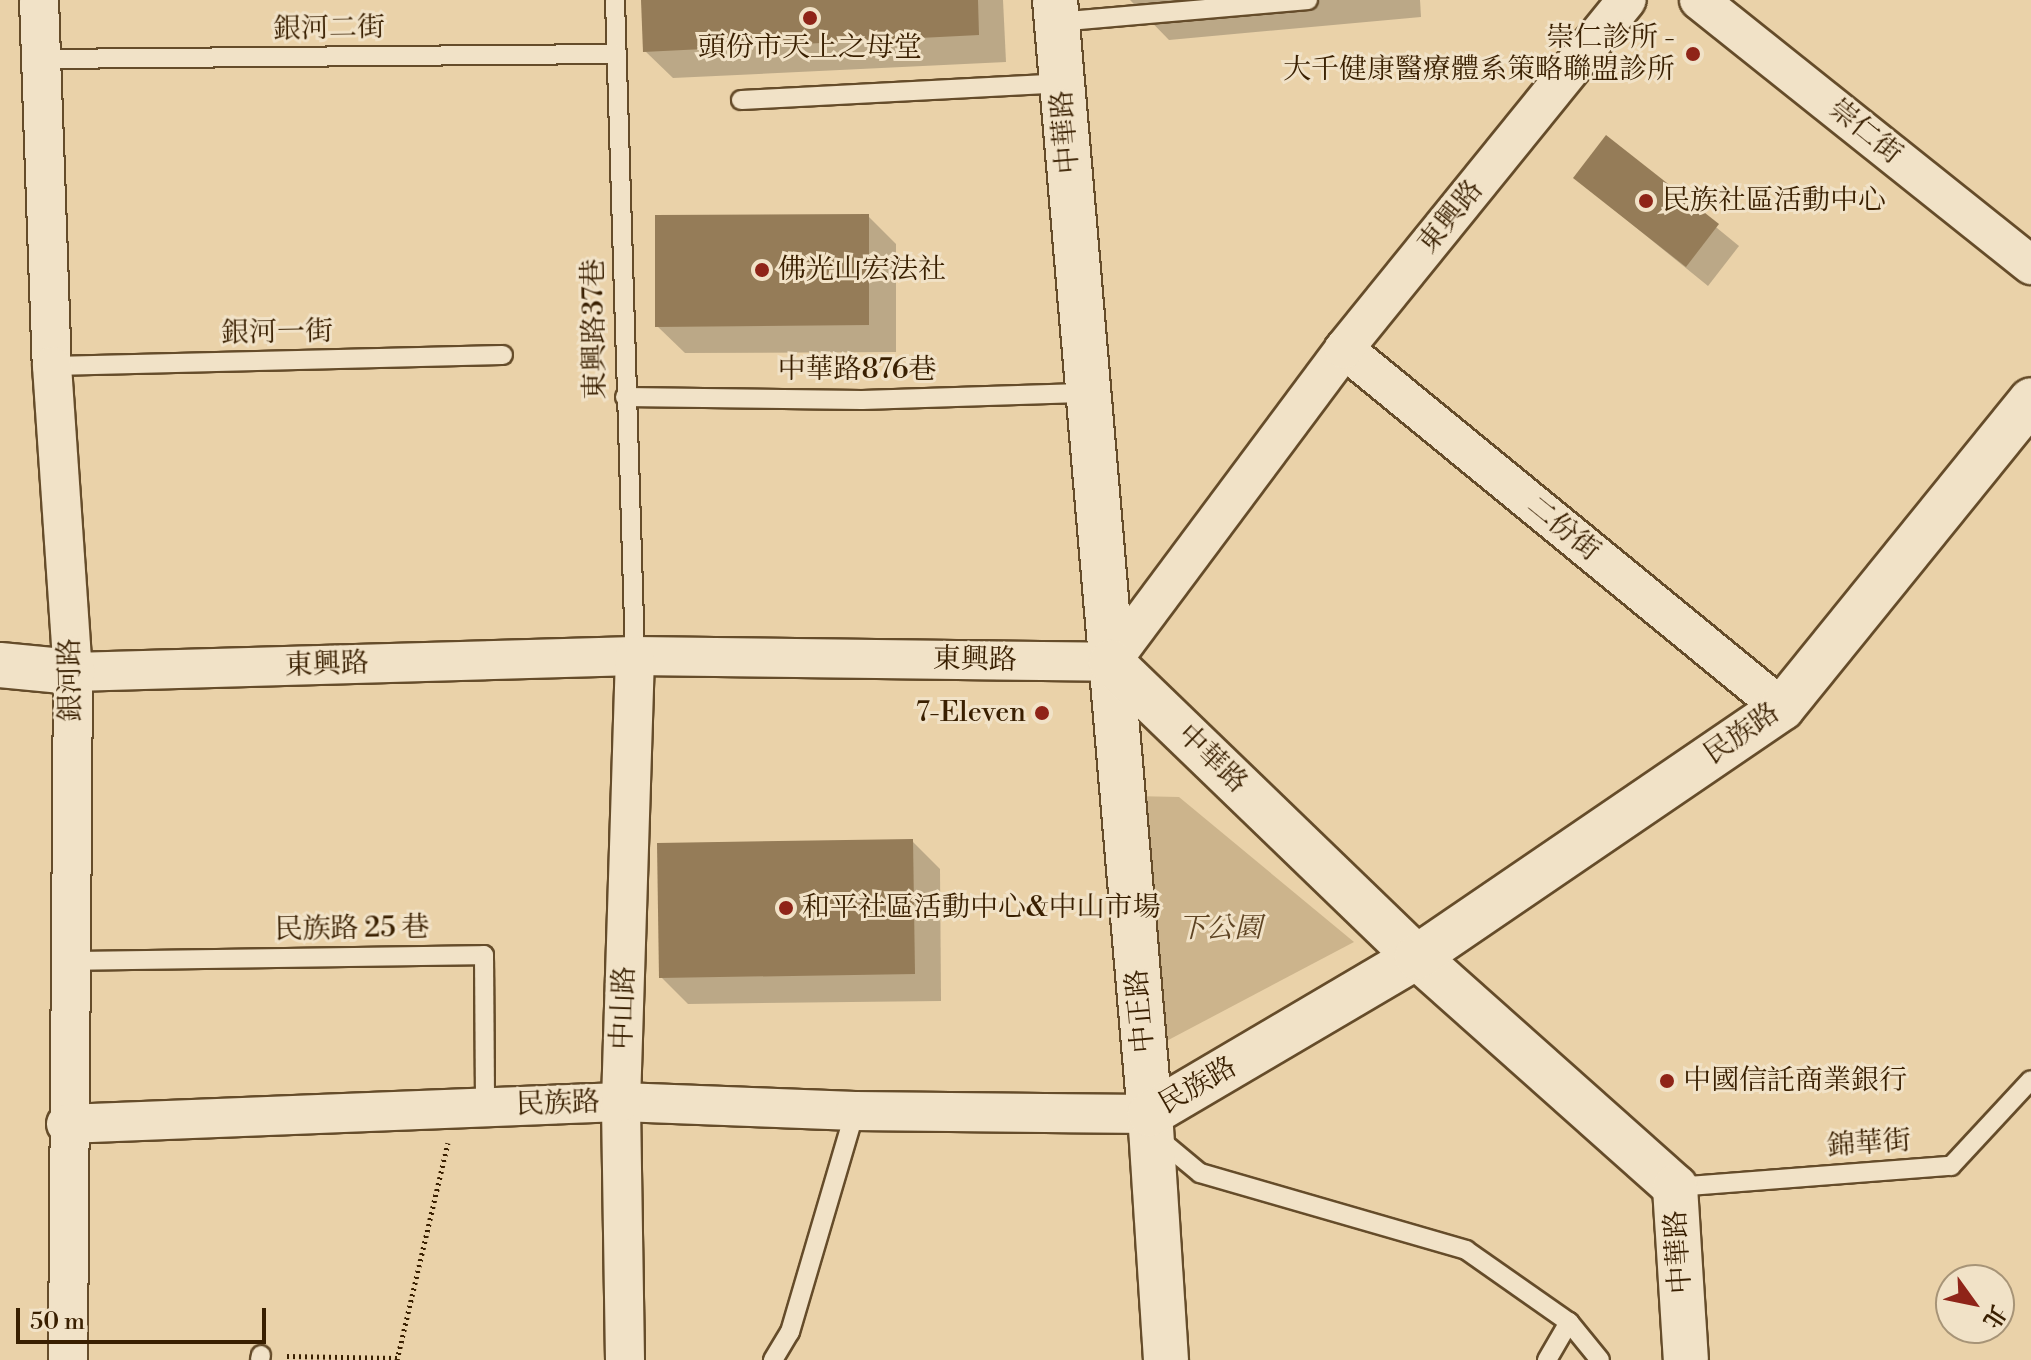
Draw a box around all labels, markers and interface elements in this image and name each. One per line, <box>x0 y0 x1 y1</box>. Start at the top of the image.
marker: 頭份市天上之母堂 <box>801 9 819 27</box>
street label: 銀河二街 <box>273 11 385 47</box>
place label: 崇仁診所 - 大千健康醫療體系策略聯盟診所 <box>1283 21 1675 87</box>
place label: 頭份市天上之母堂 <box>698 31 922 65</box>
marker: 崇仁診所 - 大千健康醫療體系策略聯盟診所 <box>1682 43 1704 65</box>
street label: 中華路 <box>1046 89 1086 175</box>
street label: 崇仁街 <box>1822 93 1908 171</box>
street label: 東興路 <box>1412 174 1490 260</box>
place label: 民族社區活動中心 <box>1662 184 1886 218</box>
marker: 民族社區活動中心 <box>1637 192 1655 210</box>
place label: 佛光山宏法社 <box>778 253 946 287</box>
street label: 東興路37巷 <box>577 258 613 400</box>
marker: 佛光山宏法社 <box>753 261 771 279</box>
street label: 銀河一街 <box>221 315 333 351</box>
street label: 中華路876巷 <box>777 353 937 387</box>
street label: 二份街 <box>1520 490 1606 568</box>
street label: 銀河路 <box>53 638 89 722</box>
street label: 東興路 <box>933 642 1017 678</box>
street label: 東興路 <box>284 647 370 683</box>
place label: 7-Eleven <box>916 696 1026 730</box>
street label: 民族路 <box>1698 696 1786 772</box>
marker: 7-Eleven <box>1033 704 1051 722</box>
street label: 中華路 <box>1170 718 1254 800</box>
place label: 和平社區活動中心&中山市場 <box>802 891 1160 925</box>
marker: 和平社區活動中心&中山市場 <box>777 899 795 917</box>
street label: 民族路 25 巷 <box>274 911 430 947</box>
park label: 下公園 <box>1178 912 1262 946</box>
street label: 中山路 <box>606 965 642 1051</box>
street label: 中正路 <box>1121 968 1161 1054</box>
street label: 民族路 <box>1153 1050 1243 1122</box>
place label: 中國信託商業銀行 <box>1683 1064 1907 1098</box>
marker: 中國信託商業銀行 <box>1658 1072 1676 1090</box>
street label: 民族路 <box>515 1086 601 1122</box>
street label: 錦華街 <box>1826 1124 1912 1164</box>
street label: 中華路 <box>1659 1209 1699 1295</box>
north arrow <box>1935 1264 2015 1344</box>
scale bar <box>20 1292 270 1342</box>
text: 北 <box>1977 1300 2011 1333</box>
text: 50 m <box>30 1307 85 1337</box>

